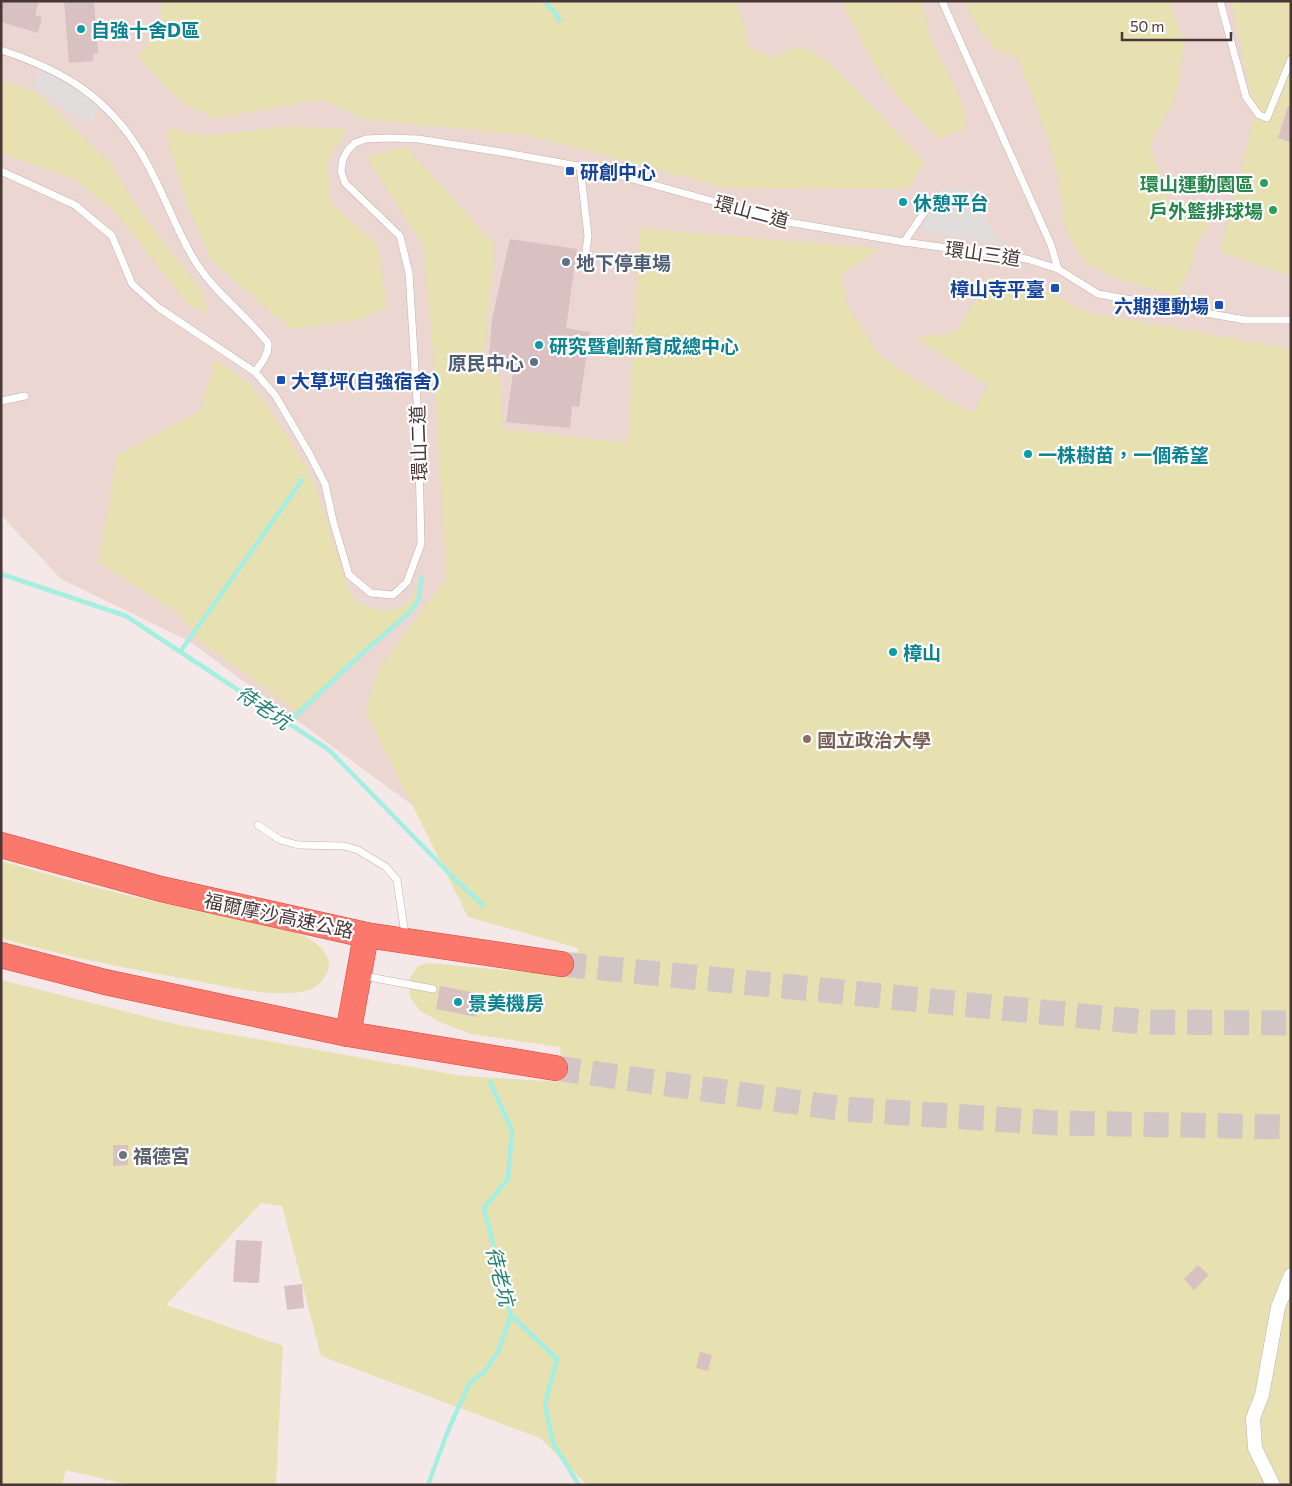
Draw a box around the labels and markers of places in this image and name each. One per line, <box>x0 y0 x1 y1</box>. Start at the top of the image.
place label: 自強十舍D區 <box>91 18 200 41</box>
marker: 自強十舍D區 <box>75 23 87 35</box>
place label: 研創中心 <box>580 160 656 183</box>
marker: 研創中心 <box>564 165 576 177</box>
place label: 環山運動園區 <box>1140 172 1254 195</box>
marker: 環山運動園區 <box>1258 177 1270 189</box>
place label: 休憩平台 <box>913 191 989 214</box>
marker: 休憩平台 <box>897 196 909 208</box>
place label: 戶外籃排球場 <box>1149 199 1263 222</box>
marker: 戶外籃排球場 <box>1267 204 1279 216</box>
place label: 地下停車場 <box>576 251 671 274</box>
marker: 地下停車場 <box>560 256 572 268</box>
place label: 樟山寺平臺 <box>950 277 1045 300</box>
marker: 樟山寺平臺 <box>1049 282 1061 294</box>
place label: 六期運動場 <box>1114 294 1209 317</box>
marker: 六期運動場 <box>1213 299 1225 311</box>
place label: 研究暨創新育成總中心 <box>549 334 739 357</box>
marker: 研究暨創新育成總中心 <box>533 339 545 351</box>
place label: 原民中心 <box>448 351 524 374</box>
marker: 原民中心 <box>528 356 540 368</box>
place label: 大草坪(自強宿舍) <box>291 369 440 392</box>
marker: 大草坪(自強宿舍) <box>275 374 287 386</box>
place label: 一株樹苗，一個希望 <box>1038 443 1209 466</box>
marker: 一株樹苗，一個希望 <box>1022 448 1034 460</box>
place label: 樟山 <box>903 641 941 664</box>
marker: 樟山 <box>887 646 899 658</box>
place label: 國立政治大學 <box>817 728 931 751</box>
marker: 國立政治大學 <box>801 733 813 745</box>
place label: 景美機房 <box>468 991 544 1014</box>
marker: 景美機房 <box>452 996 464 1008</box>
place label: 福德宮 <box>133 1144 190 1167</box>
marker: 福德宮 <box>117 1149 129 1161</box>

